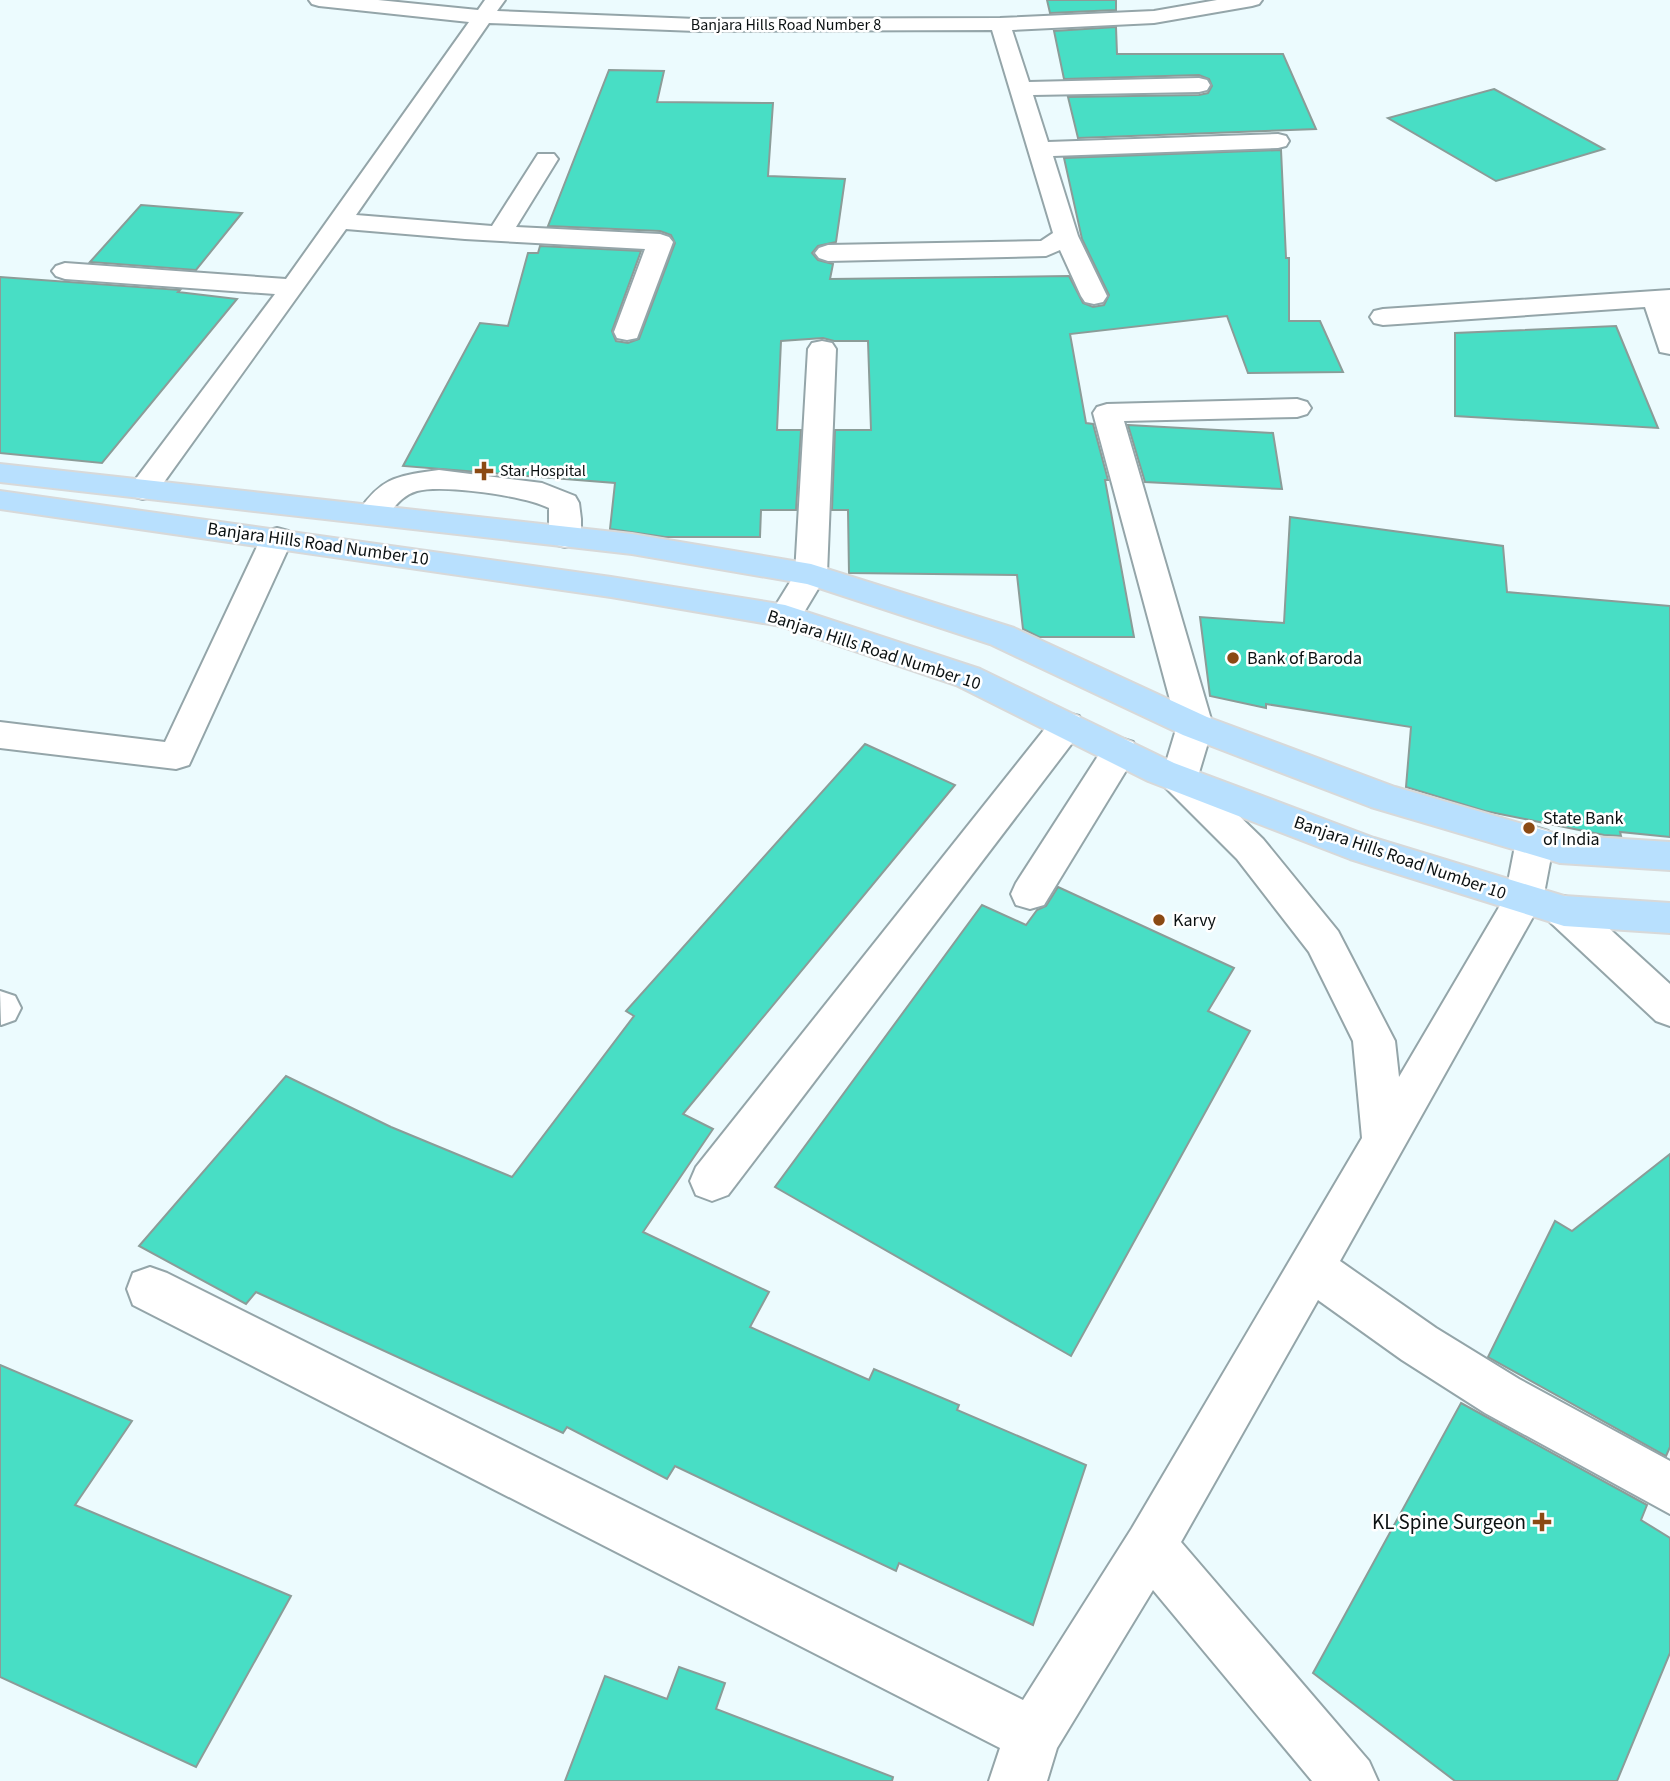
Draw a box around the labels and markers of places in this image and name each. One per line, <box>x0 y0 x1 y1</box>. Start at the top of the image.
place label: Star Hospital <box>500 460 586 482</box>
marker: Star Hospital <box>474 461 494 481</box>
place label: Bank of Baroda <box>1247 646 1362 671</box>
marker: Bank of Baroda <box>1225 650 1241 666</box>
place label: State Bank of India <box>1543 806 1624 852</box>
marker: State Bank of India <box>1521 820 1537 836</box>
place label: Karvy <box>1173 908 1217 933</box>
marker: Karvy <box>1151 912 1167 928</box>
place label: KL Spine Surgeon <box>1372 1507 1526 1537</box>
marker: KL Spine Surgeon <box>1532 1512 1552 1532</box>

